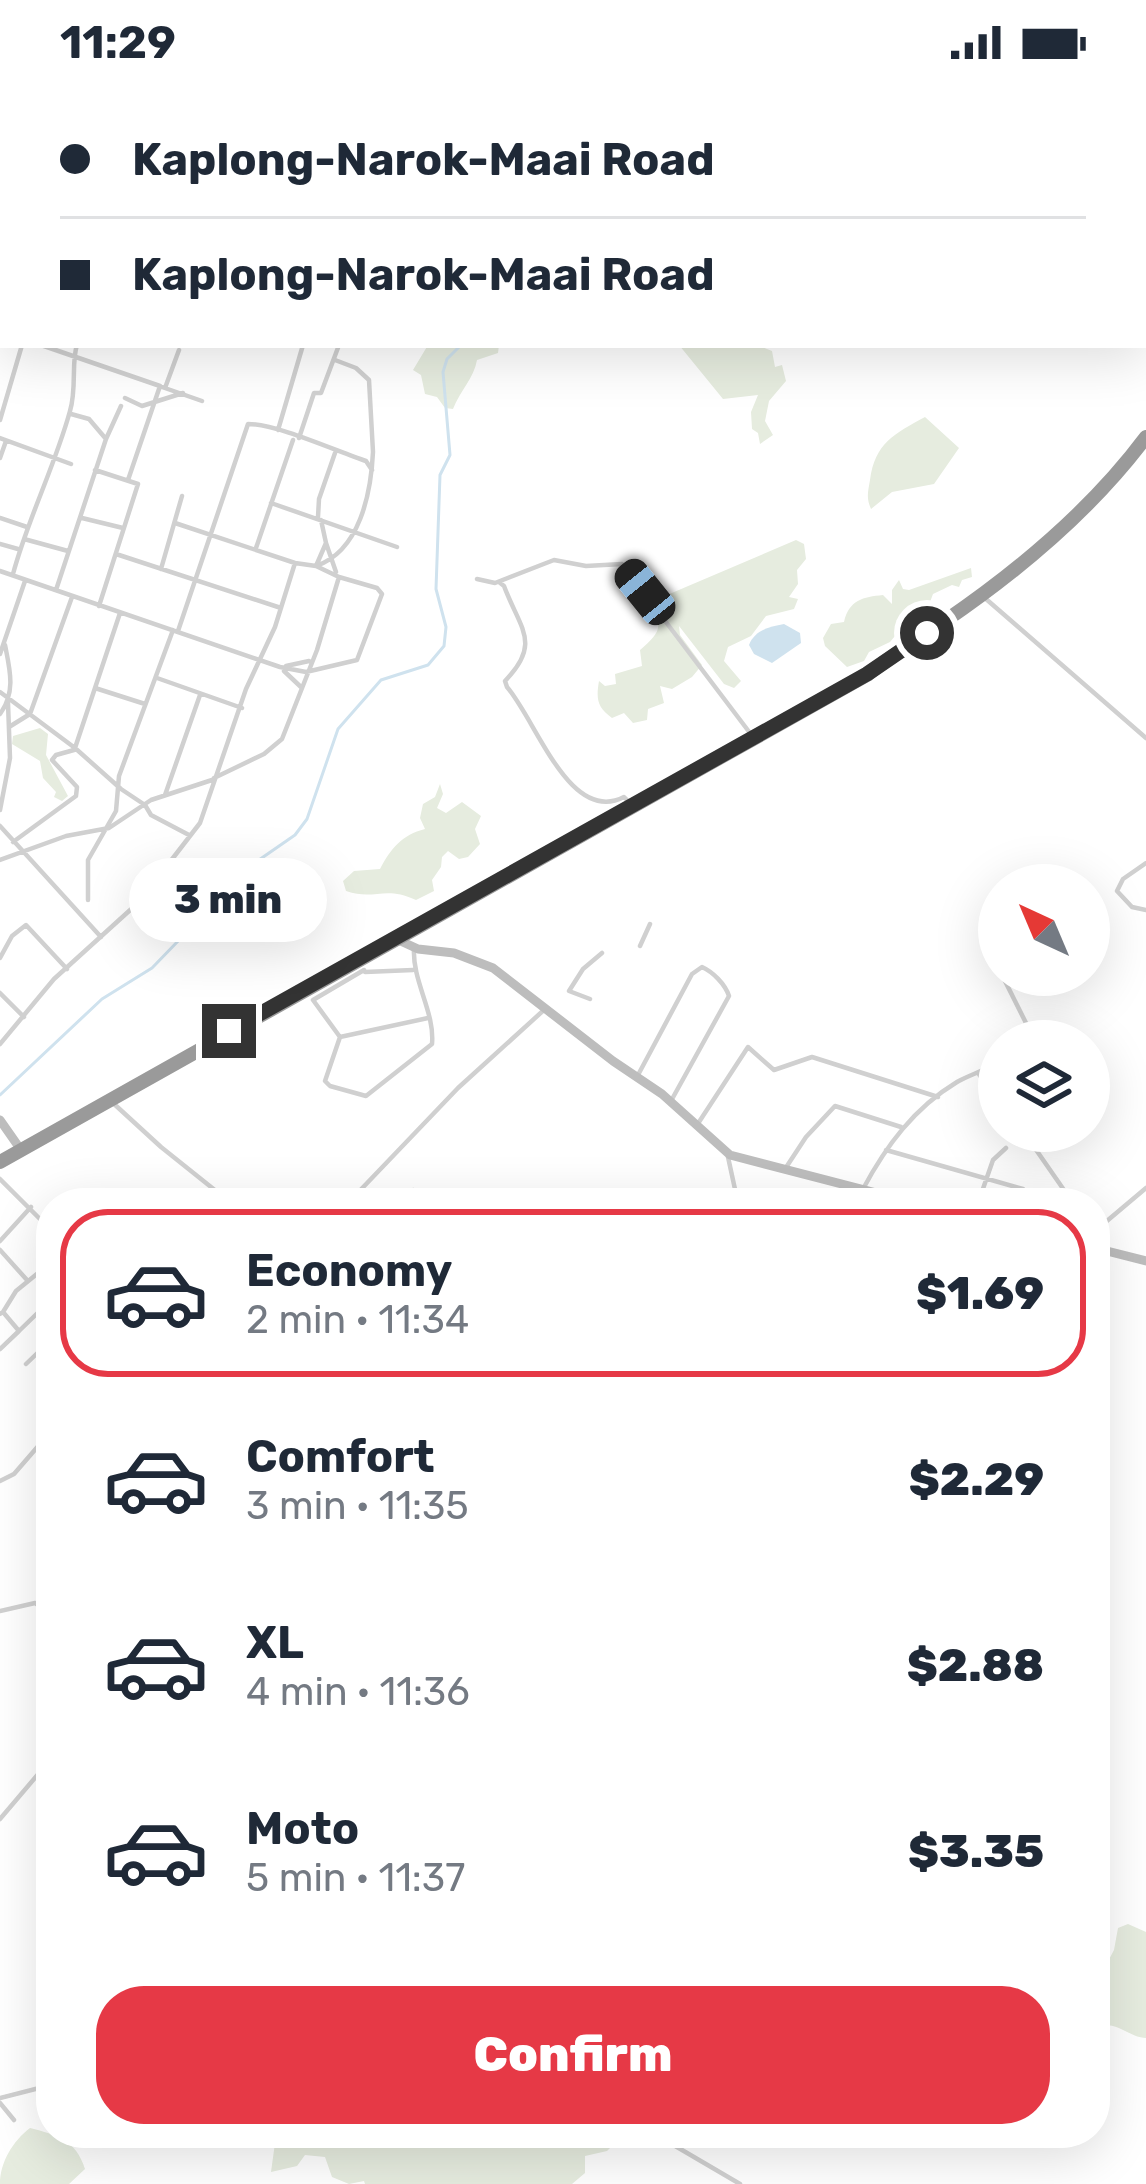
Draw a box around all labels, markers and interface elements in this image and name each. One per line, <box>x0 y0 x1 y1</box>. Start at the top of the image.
text: 11:29 <box>60 16 176 69</box>
text: Kaplong-Narok-Maai Road <box>132 133 715 186</box>
text: Kaplong-Narok-Maai Road <box>132 248 715 301</box>
car <box>608 553 682 631</box>
route start <box>900 606 954 660</box>
callout: 3 min <box>130 857 328 941</box>
north arrow <box>978 864 1110 996</box>
map controls <box>978 864 1110 1152</box>
text: 3 min <box>174 877 282 923</box>
route end <box>202 1004 256 1058</box>
button: layers <box>978 1020 1110 1152</box>
icon: car <box>102 1239 210 1347</box>
text: Economy <box>246 1244 452 1297</box>
text: $1.69 <box>916 1267 1044 1320</box>
text: 2 min · 11:34 <box>246 1297 469 1343</box>
icon: car <box>102 1425 210 1533</box>
text: Comfort <box>246 1430 435 1483</box>
text: $2.29 <box>909 1453 1044 1506</box>
text: 3 min · 11:35 <box>246 1483 469 1529</box>
icon: car <box>102 1611 210 1719</box>
text: XL <box>246 1616 304 1669</box>
text: $2.88 <box>907 1639 1044 1692</box>
text: 4 min · 11:36 <box>246 1669 470 1715</box>
icon: car <box>102 1797 210 1905</box>
text: Moto <box>246 1802 359 1855</box>
text: $3.35 <box>908 1825 1044 1878</box>
text: 5 min · 11:37 <box>246 1855 465 1901</box>
button: Confirm <box>96 1986 1050 2124</box>

